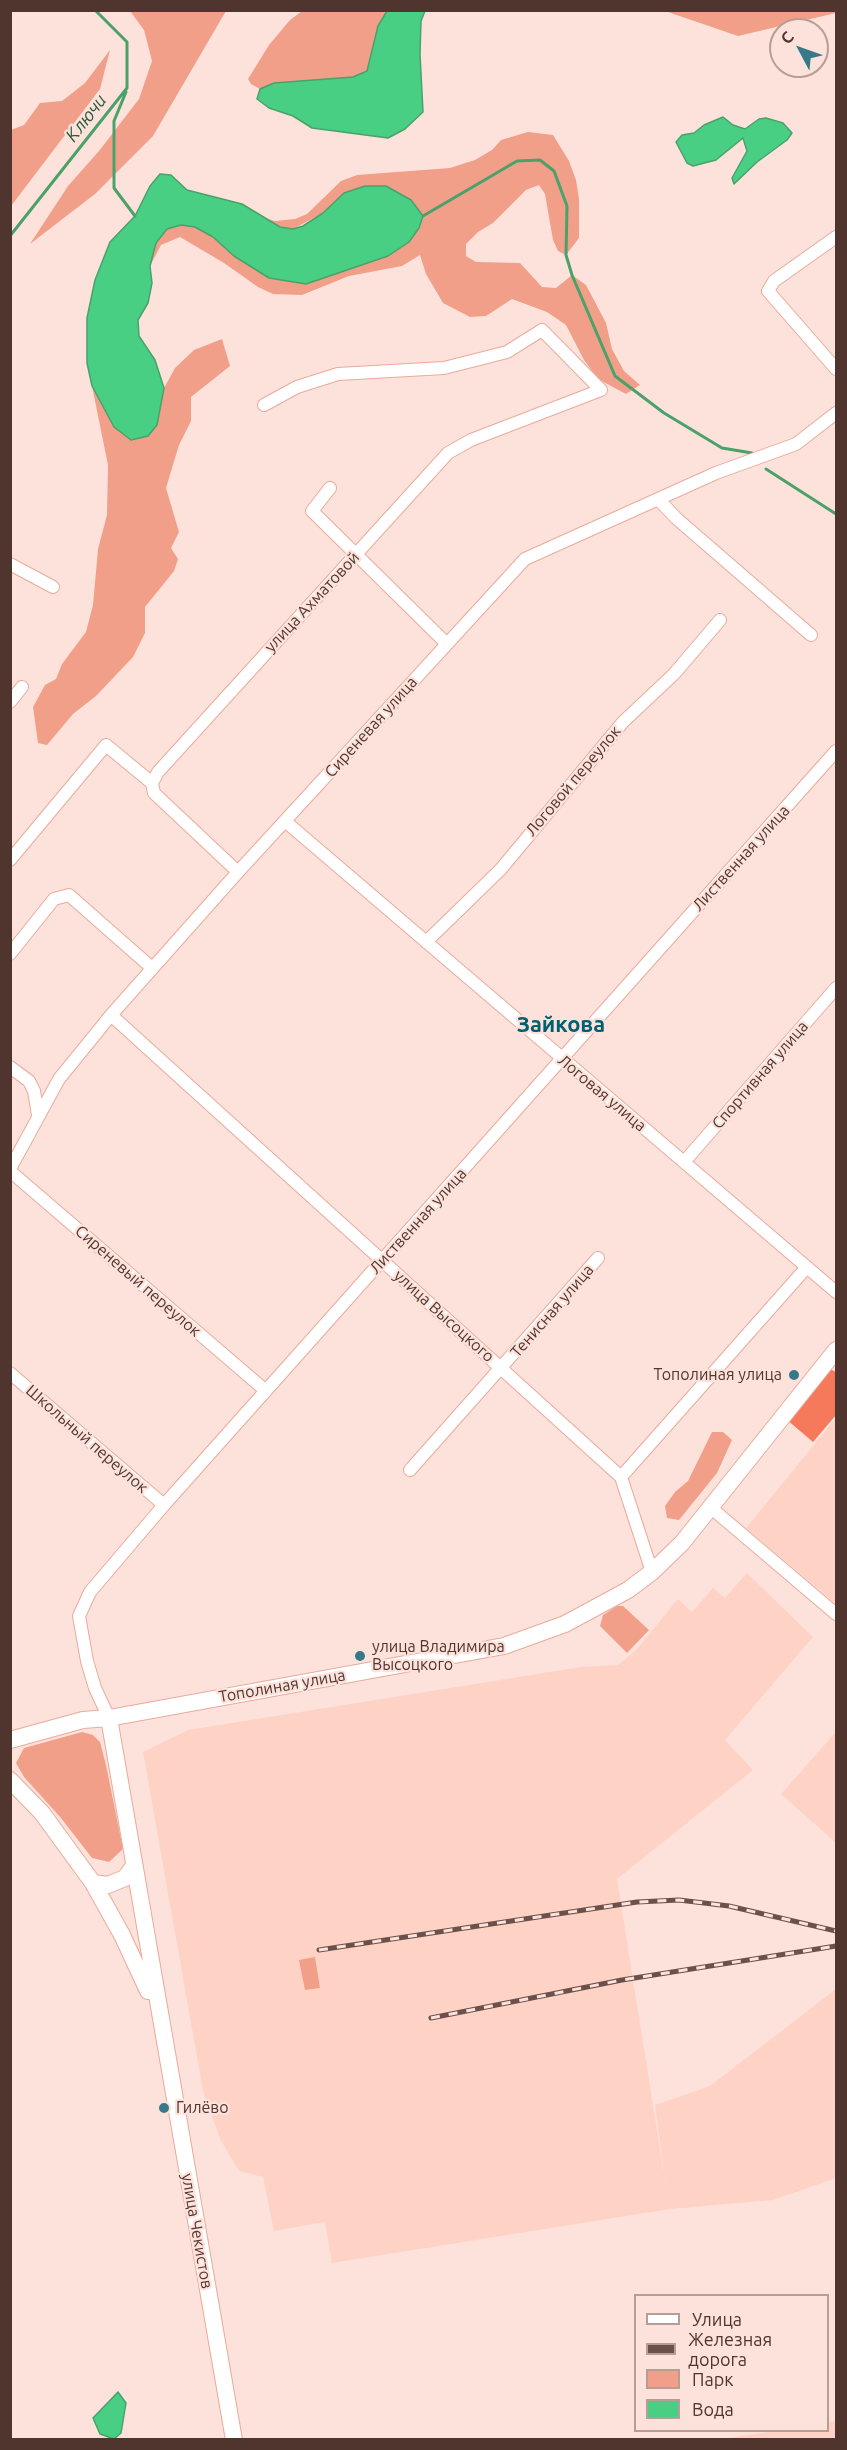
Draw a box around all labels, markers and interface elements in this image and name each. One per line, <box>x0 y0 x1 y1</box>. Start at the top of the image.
north arrow <box>769 18 829 78</box>
text: С <box>777 28 797 47</box>
water label: Ключи <box>61 90 111 146</box>
street label: улица Ахматовой <box>261 548 363 656</box>
street label: Сиреневая улица <box>321 673 421 781</box>
street label: Логовой переулок <box>521 722 625 840</box>
street label: Лиственная улица <box>688 801 794 915</box>
district label: Зайкова <box>517 1012 605 1038</box>
street label: Спортивная улица <box>708 1017 812 1133</box>
street label: Логовая улица <box>554 1050 650 1136</box>
street label: Лиственная улица <box>365 1164 471 1278</box>
street label: Сиреневый переулок <box>71 1221 205 1341</box>
street label: Тенисная улица <box>506 1261 598 1361</box>
street label: улица Высоцкого <box>390 1266 498 1366</box>
place label: Тополиная улица <box>654 1365 782 1385</box>
marker: Тополиная улица <box>787 1368 801 1382</box>
street label: Школьный переулок <box>22 1381 152 1497</box>
place label: улица Владимира Высоцкого <box>372 1637 505 1675</box>
marker: улица Владимира Высоцкого <box>353 1649 367 1663</box>
street label: Тополиная улица <box>217 1665 347 1707</box>
place label: Гилёво <box>176 2098 229 2118</box>
marker: Гилёво <box>157 2101 171 2115</box>
street label: улица Чекистов <box>177 2172 217 2290</box>
legend <box>634 2294 829 2432</box>
text: Улица <box>692 2309 742 2329</box>
text: Железная дорога <box>688 2329 772 2369</box>
text: Парк <box>692 2369 733 2389</box>
text: Вода <box>692 2399 734 2419</box>

